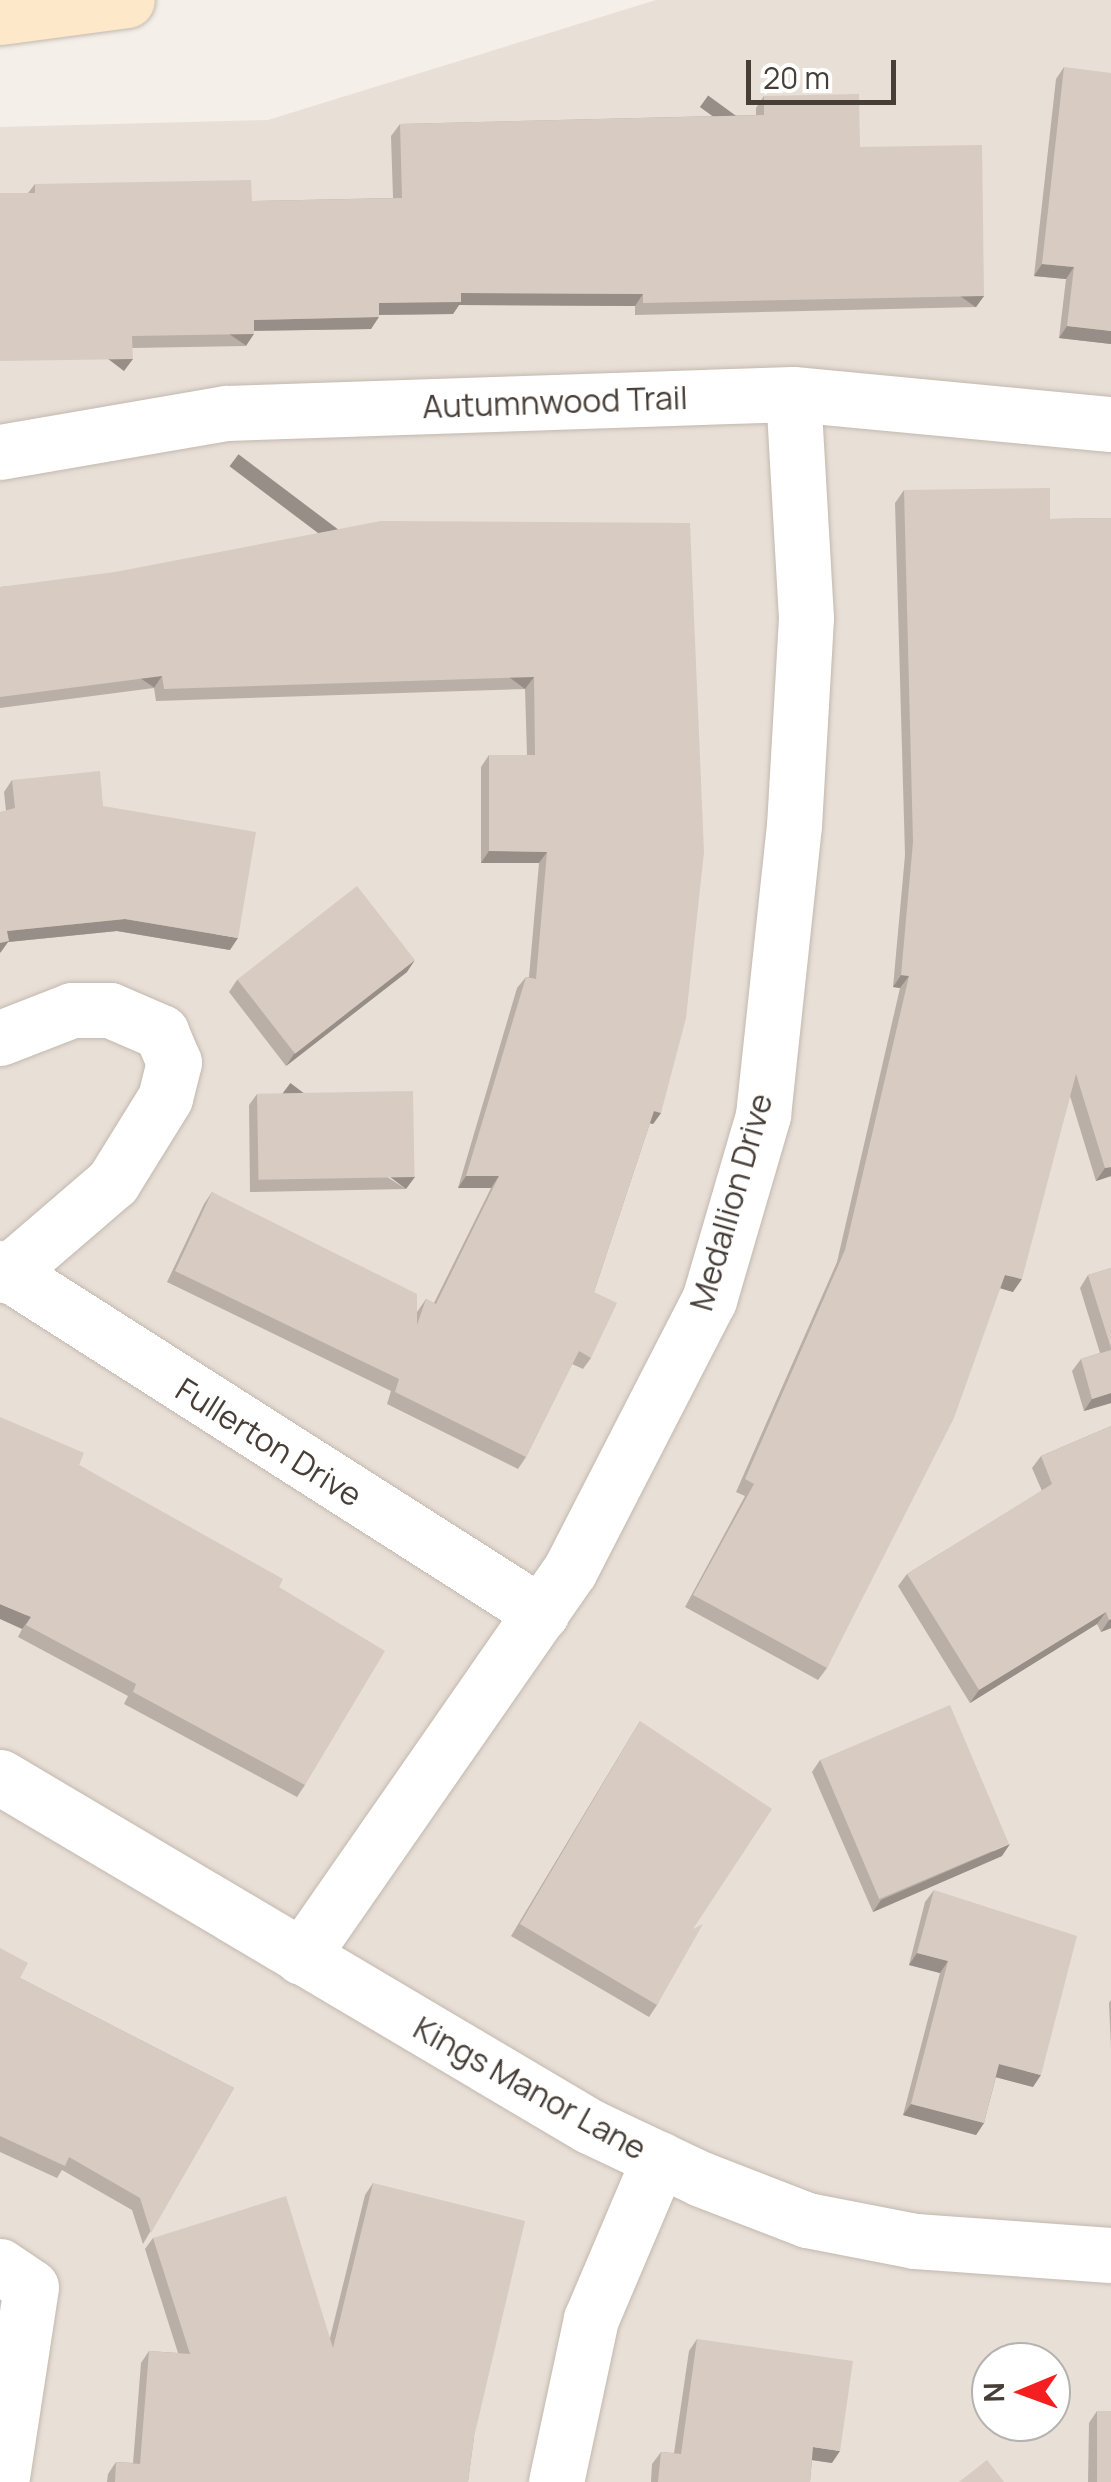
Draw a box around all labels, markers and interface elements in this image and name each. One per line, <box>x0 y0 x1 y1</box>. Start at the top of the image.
scale bar <box>751 40 901 102</box>
text: 20 m <box>763 57 830 98</box>
street label: Autumnwood Trail <box>422 378 688 426</box>
street label: Medallion Drive <box>682 1089 780 1315</box>
street label: Fullerton Drive <box>169 1370 369 1514</box>
street label: Kings Manor Lane <box>407 2008 653 2168</box>
north arrow <box>971 2342 1071 2442</box>
text: N <box>974 2382 1012 2403</box>

